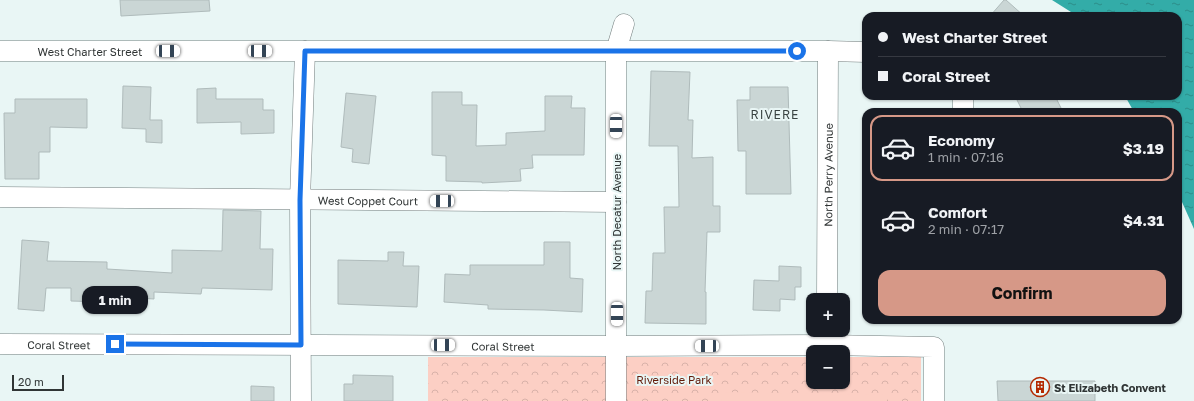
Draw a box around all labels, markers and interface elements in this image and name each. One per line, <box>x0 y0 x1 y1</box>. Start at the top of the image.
text: West Charter Street <box>902 28 1047 46</box>
route start <box>788 42 806 60</box>
street label: West Charter Street <box>38 45 142 58</box>
car <box>156 45 180 57</box>
car <box>248 45 272 57</box>
text: Coral Street <box>902 67 990 85</box>
district label: RIVERE <box>751 107 799 122</box>
car <box>610 114 622 138</box>
street label: North Perry Avenue <box>821 123 834 227</box>
icon: car <box>880 130 916 166</box>
text: Economy <box>928 131 995 149</box>
text: $3.19 <box>1123 139 1164 157</box>
text: 1 min · 07:16 <box>928 149 1004 165</box>
street label: North Decatur Avenue <box>610 154 623 270</box>
street label: West Coppet Court <box>318 193 418 207</box>
car <box>430 195 454 207</box>
icon: car <box>880 202 916 238</box>
text: Comfort <box>928 203 987 221</box>
text: $4.31 <box>1123 211 1164 229</box>
text: 2 min · 07:17 <box>928 221 1004 237</box>
button: Confirm <box>878 270 1166 316</box>
callout: 1 min <box>82 286 148 314</box>
text: 1 min <box>99 292 131 308</box>
map controls <box>806 293 850 389</box>
button: + <box>806 293 850 337</box>
car <box>611 302 623 326</box>
route end <box>106 335 124 353</box>
street label: Coral Street <box>27 338 91 351</box>
car <box>431 339 455 351</box>
street label: Coral Street <box>471 339 535 352</box>
car <box>695 340 719 352</box>
button: − <box>806 345 850 389</box>
scale bar <box>12 373 64 392</box>
park label: Riverside Park <box>636 373 712 386</box>
text: 20 m <box>18 375 44 388</box>
building icon: St Elizabeth Convent <box>1029 376 1051 398</box>
place label: St Elizabeth Convent <box>1054 381 1166 394</box>

